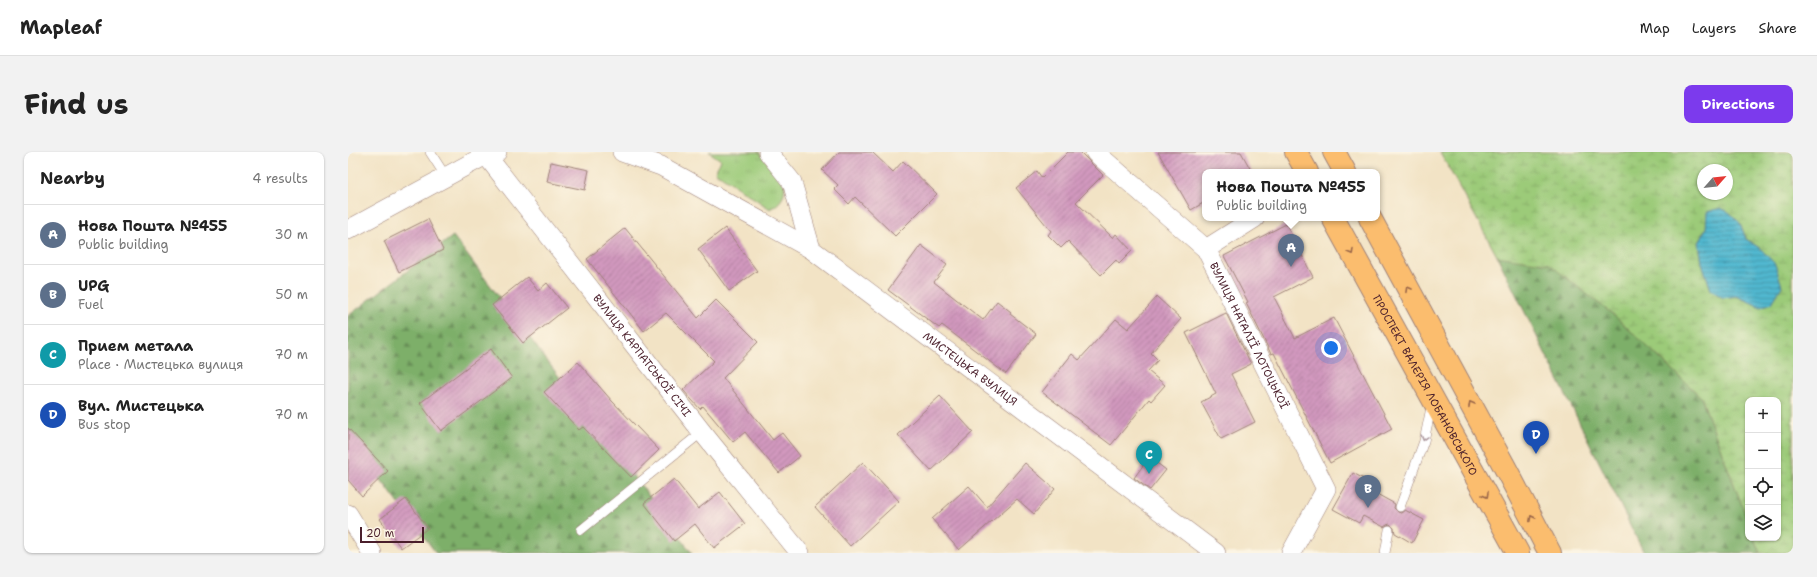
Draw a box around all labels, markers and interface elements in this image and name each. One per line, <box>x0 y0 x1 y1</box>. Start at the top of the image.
text: Mapleaf <box>20 15 102 40</box>
text: Map <box>1640 19 1670 37</box>
text: Layers <box>1692 19 1736 37</box>
text: Share <box>1758 19 1797 37</box>
text: Find us <box>24 85 129 123</box>
button: Directions <box>1684 85 1793 123</box>
north arrow <box>1697 164 1733 200</box>
text: Nearby <box>40 167 105 189</box>
popup <box>1202 169 1380 221</box>
text: 4 results <box>252 170 308 187</box>
text: Нова Пошта №455 <box>1216 177 1366 197</box>
text: Public building <box>1216 197 1307 214</box>
text: Нова Пошта №455 <box>78 216 227 236</box>
text: A <box>48 226 58 243</box>
text: 30 m <box>274 226 308 243</box>
pin: A <box>1278 234 1304 267</box>
text: Public building <box>78 236 169 253</box>
one-way arrow <box>1347 248 1354 255</box>
street label: ВУЛИЦЯ НАТАЛІЇ ЛОТОЦЬКОЇ <box>1206 260 1292 411</box>
text: UPG <box>78 276 109 296</box>
text: B <box>49 286 57 303</box>
text: 50 m <box>275 286 308 303</box>
one-way arrow <box>1406 286 1413 294</box>
street label: ВУЛИЦЯ КАРПАТСЬКОЇ СІЧІ <box>589 291 694 420</box>
street label: ПРОСПЕКТ ВАЛЕРІЯ ЛОБАНОВСЬКОГО <box>1369 292 1481 478</box>
text: Fuel <box>78 296 103 313</box>
street label: МИСТЕЦЬКА ВУЛИЦЯ <box>920 329 1020 409</box>
text: Прием метала <box>78 336 193 356</box>
your location <box>1321 338 1341 358</box>
text: C <box>49 346 57 363</box>
text: 70 m <box>274 346 308 363</box>
text: Place · Мистецька вулиця <box>78 356 243 373</box>
text: Вул. Мистецька <box>78 396 204 416</box>
map controls <box>1745 397 1781 541</box>
button: + <box>1745 397 1781 433</box>
one-way arrow <box>1468 400 1475 408</box>
text: D <box>48 406 58 423</box>
text: 70 m <box>274 406 308 423</box>
text: Bus stop <box>78 416 130 433</box>
pin: D <box>1523 421 1549 454</box>
button: − <box>1745 433 1781 469</box>
one-way arrow <box>1420 434 1429 441</box>
pin: C <box>1136 441 1162 474</box>
button: locate <box>1745 469 1781 505</box>
pin: B <box>1355 475 1381 508</box>
one-way arrow <box>1481 491 1488 498</box>
button: layers <box>1745 505 1781 541</box>
one-way arrow <box>1529 515 1537 523</box>
scale bar <box>360 525 424 544</box>
text: 20 m <box>366 526 394 541</box>

